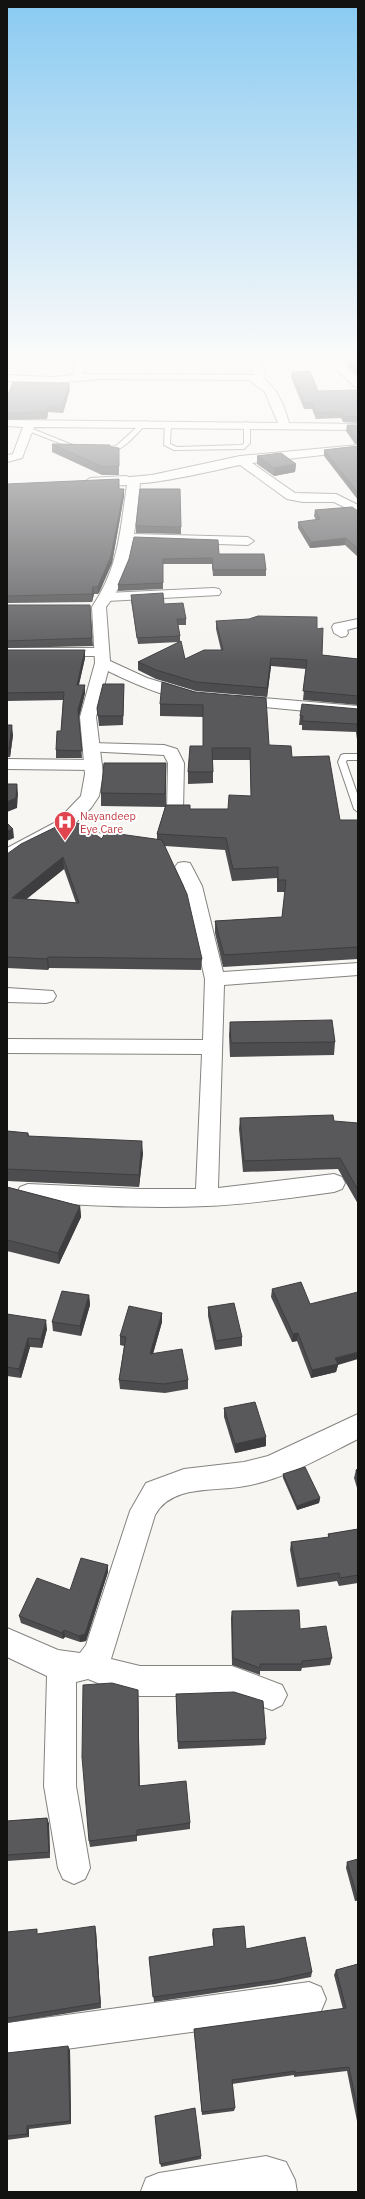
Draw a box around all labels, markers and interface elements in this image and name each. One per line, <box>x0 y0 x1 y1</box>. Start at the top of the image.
hospital icon: Nayandeep Eye Care <box>52 809 78 842</box>
place label: Nayandeep Eye Care <box>80 809 136 836</box>

